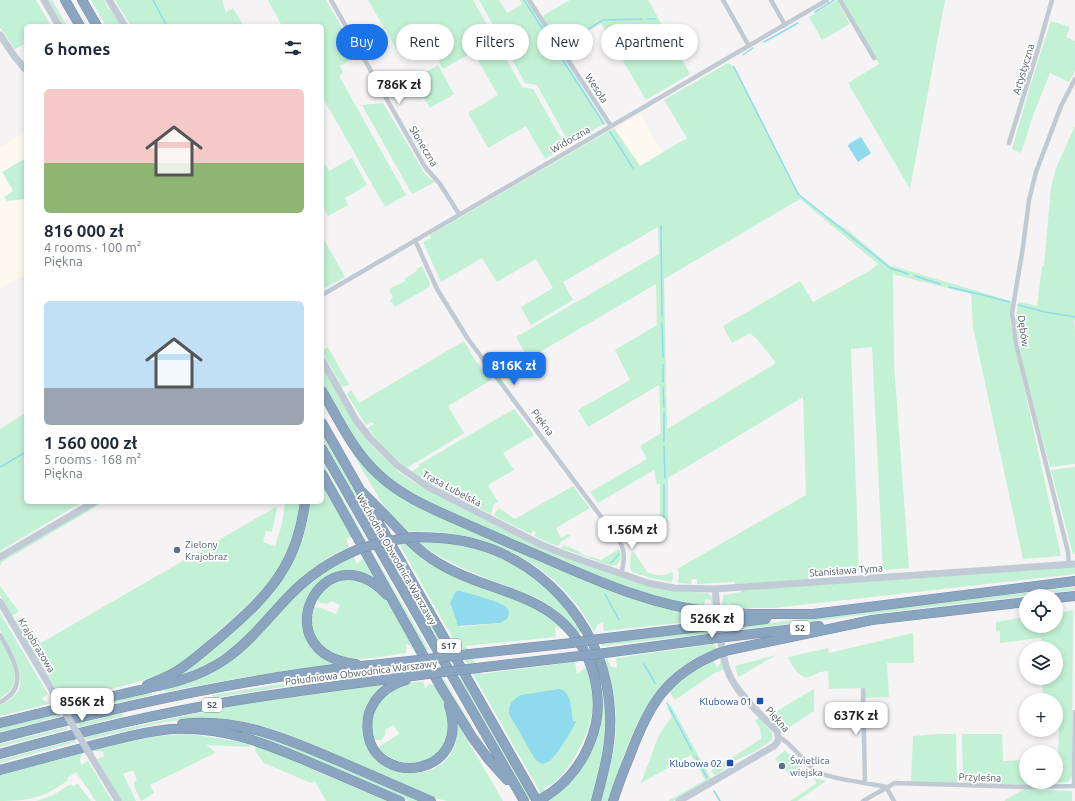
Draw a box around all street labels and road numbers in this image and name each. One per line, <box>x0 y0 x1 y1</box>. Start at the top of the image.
street label: Artystyczna <box>1011 43 1036 96</box>
street label: Wesoła <box>583 72 610 105</box>
street label: Słoneczna <box>407 124 440 168</box>
street label: Widoczna <box>549 124 592 155</box>
street label: Dębów <box>1016 314 1031 348</box>
street label: Piękna <box>529 407 556 438</box>
street label: Trasa Lubelska <box>420 468 483 509</box>
street label: Wschodnia Obwodnica Warszawy <box>355 492 439 627</box>
street label: Stanisława Tyma <box>809 562 883 579</box>
street label: Krajobrazowa <box>16 616 57 674</box>
road number: S2 <box>790 621 810 635</box>
road number: S17 <box>437 639 461 653</box>
street label: Południowa Obwodnica Warszawy <box>284 658 438 687</box>
road number: S2 <box>202 698 222 712</box>
street label: Piękna <box>764 705 792 734</box>
street label: Przyleśna <box>959 771 1001 784</box>

